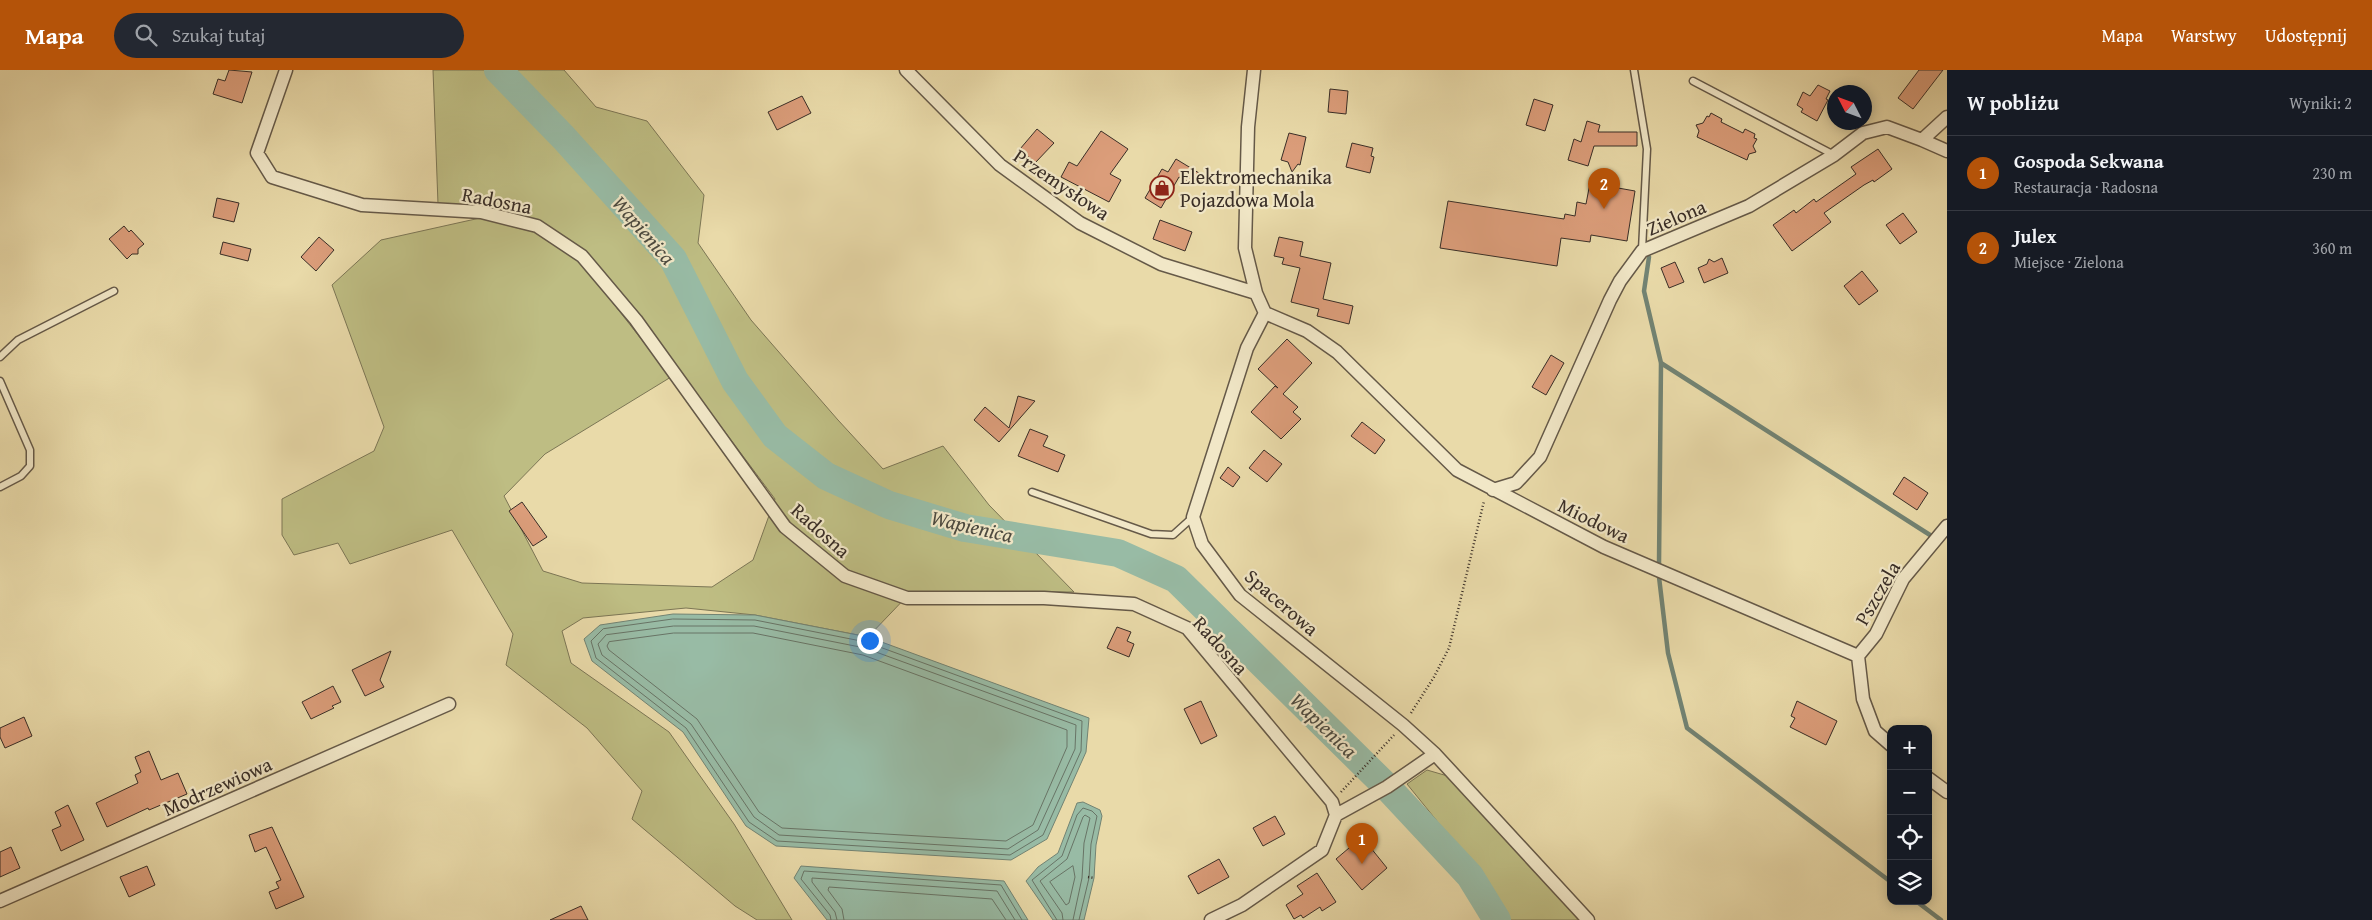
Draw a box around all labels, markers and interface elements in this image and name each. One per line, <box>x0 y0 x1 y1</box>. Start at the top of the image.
search box <box>114 13 464 58</box>
text: Mapa <box>25 18 84 53</box>
icon: search <box>132 21 160 49</box>
text: Szukaj tutaj <box>172 21 265 49</box>
text: Mapa <box>2101 22 2143 49</box>
text: Warstwy <box>2171 22 2237 49</box>
text: Udostępnij <box>2265 22 2347 49</box>
north arrow <box>1827 85 1872 130</box>
text: W pobliżu <box>1967 87 2059 118</box>
text: Wyniki: 2 <box>2289 91 2352 115</box>
street label: Przemysłowa <box>1008 141 1116 227</box>
text: Gospoda Sekwana <box>2014 147 2164 175</box>
text: 1 <box>1979 161 1987 185</box>
text: 230 m <box>2312 161 2352 185</box>
place label: Elektromechanika Pojazdowa Mola <box>1180 162 1332 214</box>
pin: 2 <box>1588 168 1620 209</box>
shop icon: Elektromechanika Pojazdowa Mola <box>1149 175 1175 201</box>
text: Restauracja · Radosna <box>2014 175 2158 199</box>
street label: Radosna <box>460 179 535 221</box>
water label: Wapienica <box>605 188 683 272</box>
street label: Zielona <box>1642 191 1711 242</box>
text: Julex <box>2014 222 2056 250</box>
text: 2 <box>1979 236 1987 260</box>
text: 360 m <box>2312 236 2352 260</box>
text: Miejsce · Zielona <box>2014 250 2124 274</box>
street label: Miodowa <box>1553 490 1635 550</box>
street label: Radosna <box>785 496 857 565</box>
water label: Wapienica <box>928 502 1016 551</box>
street label: Pszczela <box>1847 555 1907 630</box>
street label: Spacerowa <box>1239 562 1326 643</box>
street label: Radosna <box>1187 609 1256 681</box>
your location <box>857 628 883 654</box>
water label: Wapienica <box>1283 685 1365 765</box>
map controls <box>1887 725 1932 905</box>
button: + <box>1887 725 1932 770</box>
street label: Modrzewiowa <box>158 749 277 823</box>
button: − <box>1887 770 1932 815</box>
button: locate <box>1887 815 1932 860</box>
pin: 1 <box>1346 823 1378 864</box>
button: layers <box>1887 860 1932 905</box>

